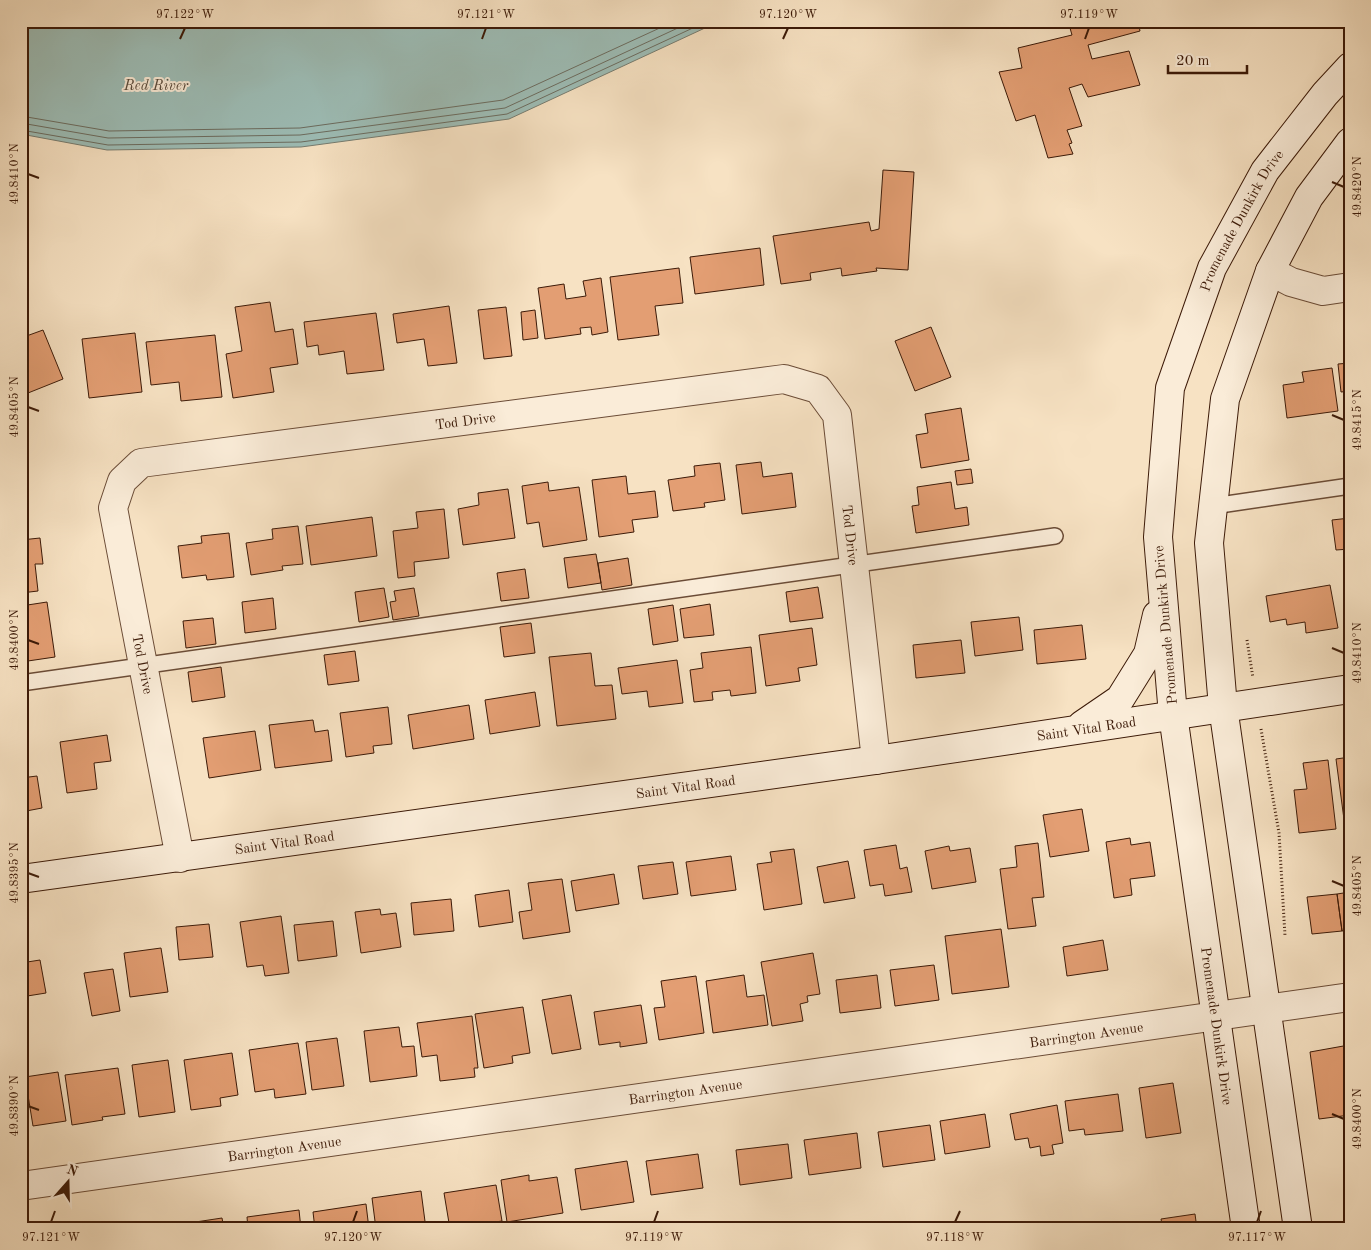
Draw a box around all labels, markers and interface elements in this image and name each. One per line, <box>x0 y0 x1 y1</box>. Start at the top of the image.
text: 97.122°W <box>156 9 214 21</box>
text: 97.121°W <box>457 9 515 21</box>
text: 97.120°W <box>759 9 817 21</box>
text: 97.119°W <box>1060 9 1118 21</box>
scale bar <box>1168 42 1247 74</box>
text: 20 m <box>1176 54 1210 69</box>
water label: Red River <box>123 79 189 94</box>
text: 49.8410°N <box>9 143 21 205</box>
street label: Promenade Dunkirk Drive <box>1198 148 1287 294</box>
text: 49.8420°N <box>1352 156 1364 218</box>
text: 49.8405°N <box>8 376 21 438</box>
text: 49.8415°N <box>1351 389 1364 451</box>
street label: Tod Drive <box>434 411 496 433</box>
street label: Tod Drive <box>839 504 860 566</box>
street label: Promenade Dunkirk Drive <box>1152 545 1180 705</box>
text: 49.8400°N <box>9 609 21 671</box>
text: 49.8410°N <box>1352 622 1364 684</box>
street label: Tod Drive <box>129 633 155 695</box>
street label: Saint Vital Road <box>1036 715 1137 744</box>
street label: Saint Vital Road <box>635 774 736 801</box>
street label: Saint Vital Road <box>234 829 335 857</box>
text: 49.8395°N <box>8 842 21 904</box>
text: 49.8405°N <box>1351 855 1364 917</box>
street label: Promenade Dunkirk Drive <box>1198 946 1234 1106</box>
street label: Barrington Avenue <box>1029 1020 1144 1051</box>
text: 49.8390°N <box>9 1075 21 1137</box>
street label: Barrington Avenue <box>628 1078 743 1108</box>
text: 49.8400°N <box>1352 1088 1364 1150</box>
street label: Barrington Avenue <box>227 1135 342 1165</box>
north arrow <box>42 1158 92 1208</box>
text: N <box>65 1162 80 1179</box>
text: 97.121°W <box>22 1232 80 1244</box>
text: 97.120°W <box>324 1232 382 1244</box>
text: 97.119°W <box>625 1232 683 1244</box>
text: 97.118°W <box>926 1232 984 1244</box>
text: 97.117°W <box>1228 1232 1286 1244</box>

